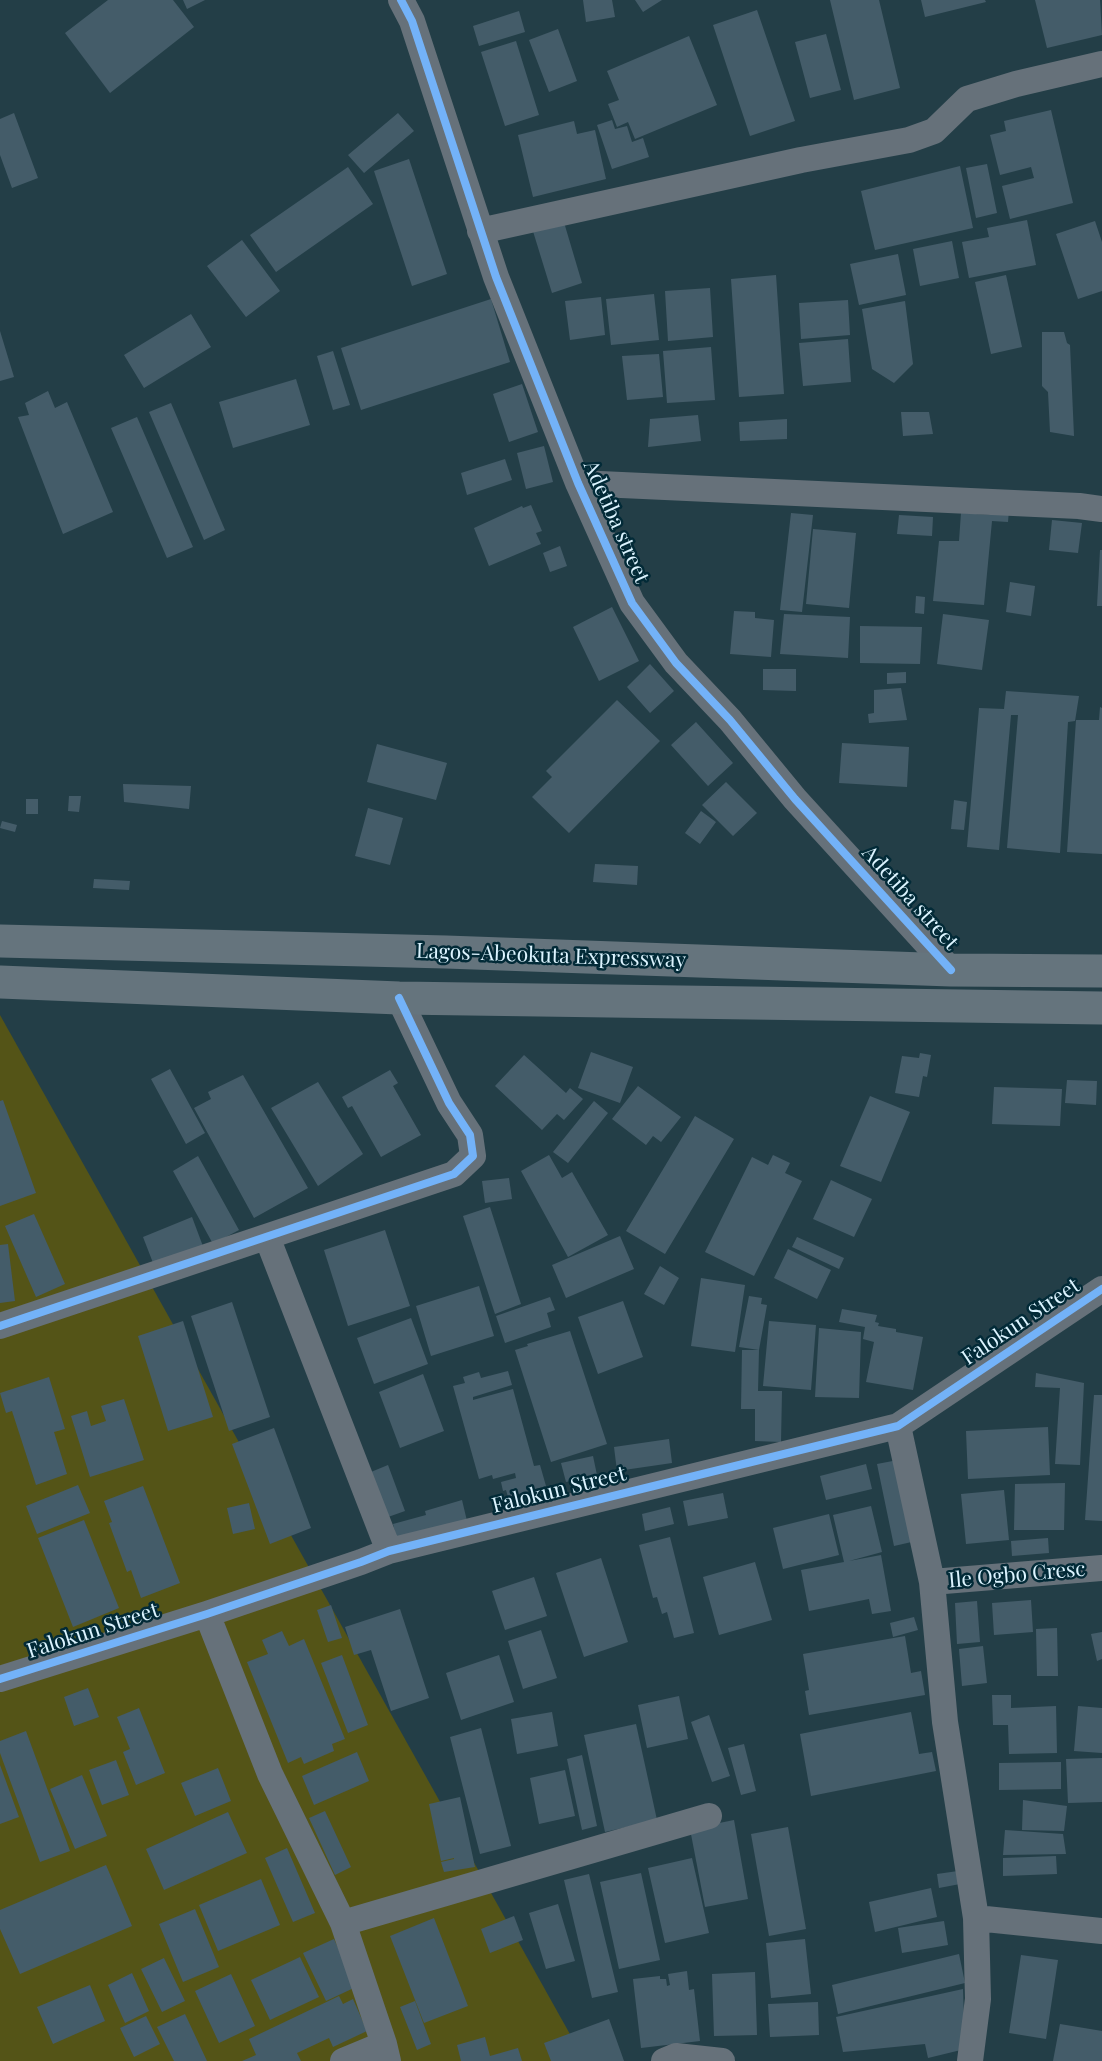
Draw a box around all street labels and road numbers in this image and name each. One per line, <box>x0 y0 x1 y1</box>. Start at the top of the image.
street label: Adetiba street <box>578 457 654 587</box>
street label: Adetiba street <box>857 841 963 955</box>
street label: Lagos-Abeokuta Expressway <box>416 939 686 973</box>
street label: Falokun Street <box>957 1273 1085 1371</box>
street label: Falokun Street <box>489 1461 629 1519</box>
street label: Ile Ogbo Cresc <box>947 1556 1087 1594</box>
street label: Falokun Street <box>24 1598 162 1664</box>

